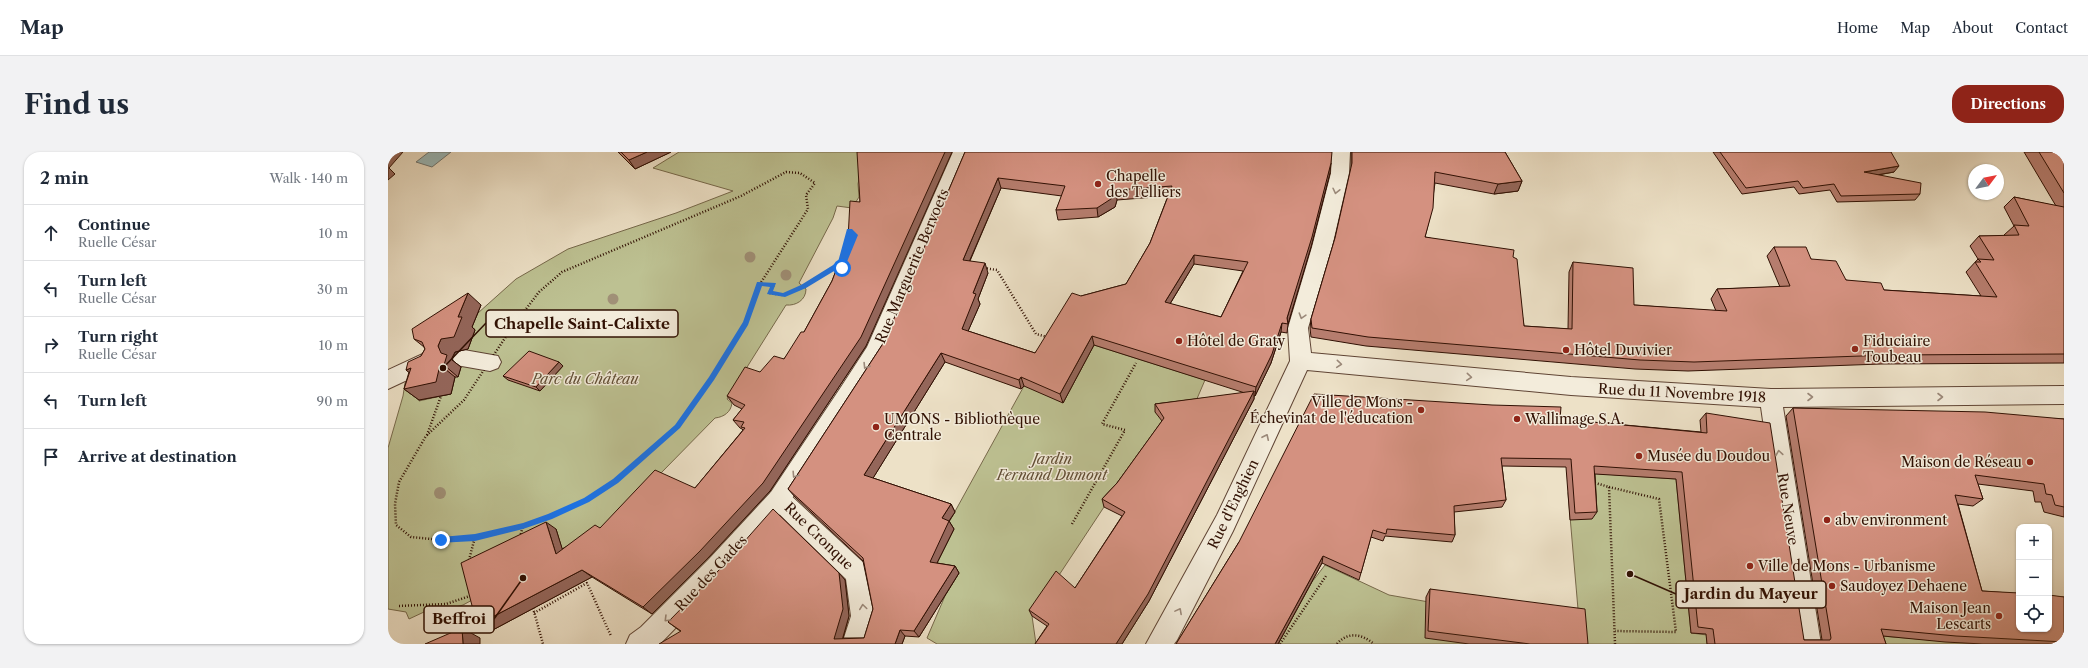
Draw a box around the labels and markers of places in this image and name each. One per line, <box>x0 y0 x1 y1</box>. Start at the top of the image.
place label: Chapelle des Telliers <box>1106 167 1181 201</box>
marker: Chapelle des Telliers <box>1093 179 1103 189</box>
callout: Chapelle Saint-Calixte <box>486 310 678 337</box>
place label: Hôtel de Graty <box>1187 332 1285 350</box>
place label: Fiduciaire Toubeau <box>1863 332 1930 366</box>
marker: Hôtel de Graty <box>1174 336 1184 346</box>
place label: Hôtel Duvivier <box>1574 341 1672 359</box>
marker: Fiduciaire Toubeau <box>1850 344 1860 354</box>
marker: Hôtel Duvivier <box>1561 345 1571 355</box>
place label: Ville de Mons - Échevinat de l'éducation <box>1250 393 1413 427</box>
marker: Ville de Mons - Échevinat de l'éducation <box>1416 405 1426 415</box>
place label: UMONS - Bibliothèque Centrale <box>884 410 1040 444</box>
place label: Wallimage S.A. <box>1524 410 1624 428</box>
marker: Wallimage S.A. <box>1512 414 1522 424</box>
marker: UMONS - Bibliothèque Centrale <box>871 422 881 432</box>
place label: Musée du Doudou <box>1647 447 1771 465</box>
marker: Musée du Doudou <box>1634 451 1644 461</box>
place label: Maison de Réseau <box>1901 453 2022 471</box>
marker: Maison de Réseau <box>2025 457 2035 467</box>
place label: abv environment <box>1835 511 1947 529</box>
marker: abv environment <box>1822 515 1832 525</box>
place label: Ville de Mons - Urbanisme <box>1757 557 1936 575</box>
marker: Ville de Mons - Urbanisme <box>1745 561 1755 571</box>
place label: Saudoyez Dehaene <box>1840 577 1967 595</box>
callout: Jardin du Mayeur <box>1676 581 1826 608</box>
marker: Saudoyez Dehaene <box>1827 581 1837 591</box>
place label: Maison Jean Lescarts <box>1909 599 1991 633</box>
callout: Beffroi <box>424 606 494 633</box>
marker: Maison Jean Lescarts <box>1994 611 2004 621</box>

